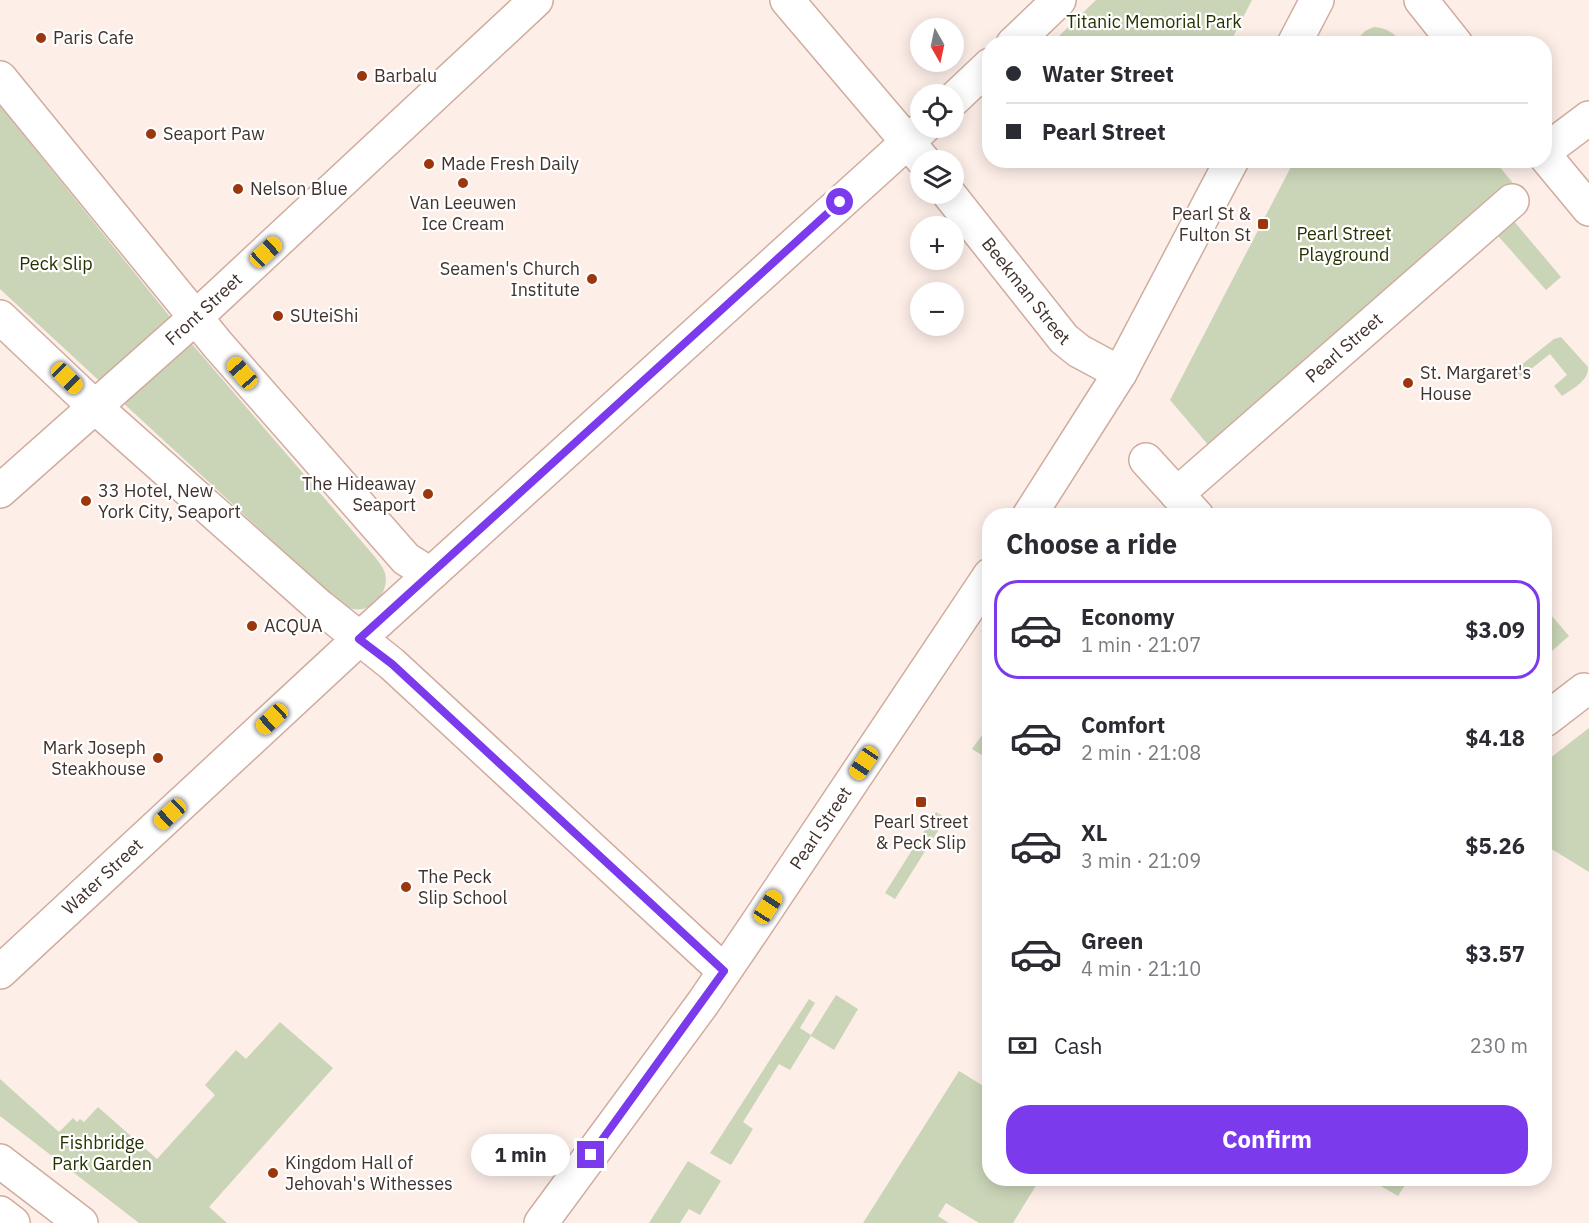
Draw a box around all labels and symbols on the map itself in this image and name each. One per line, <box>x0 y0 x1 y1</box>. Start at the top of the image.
park label: Titanic Memorial Park <box>1066 10 1242 33</box>
north arrow <box>910 18 964 72</box>
place label: Paris Cafe <box>53 26 134 49</box>
marker: Paris Cafe <box>34 31 48 45</box>
place label: Barbalu <box>374 64 437 87</box>
marker: Barbalu <box>355 69 369 83</box>
place label: Seaport Paw <box>163 122 265 145</box>
marker: Seaport Paw <box>144 127 158 141</box>
place label: Made Fresh Daily <box>441 152 579 175</box>
marker: Made Fresh Daily <box>422 157 436 171</box>
marker: Van Leeuwen Ice Cream <box>456 176 470 190</box>
place label: Nelson Blue <box>250 177 348 200</box>
marker: Nelson Blue <box>231 182 245 196</box>
route start <box>826 188 853 215</box>
place label: Van Leeuwen Ice Cream <box>409 191 517 235</box>
place label: Pearl St & Fulton St <box>1172 202 1252 246</box>
marker: Pearl St & Fulton St <box>1256 217 1270 231</box>
park label: Pearl Street Playground <box>1296 222 1392 266</box>
car <box>247 233 285 271</box>
street label: Beekman Street <box>977 233 1075 350</box>
park label: Peck Slip <box>19 252 93 275</box>
place label: Seamen's Church Institute <box>440 257 580 301</box>
street label: Front Street <box>160 268 247 350</box>
marker: Seamen's Church Institute <box>585 272 599 286</box>
place label: SUteiShi <box>290 304 358 327</box>
street label: Pearl Street <box>1300 307 1387 387</box>
marker: SUteiShi <box>271 309 285 323</box>
car <box>223 354 261 392</box>
car <box>48 359 86 397</box>
place label: St. Margaret's House <box>1420 361 1531 405</box>
marker: St. Margaret's House <box>1401 376 1415 390</box>
place label: The Hideaway Seaport <box>302 472 416 516</box>
place label: 33 Hotel, New York City, Seaport <box>98 479 241 523</box>
marker: The Hideaway Seaport <box>421 487 435 501</box>
marker: 33 Hotel, New York City, Seaport <box>79 494 93 508</box>
place label: ACQUA <box>264 614 323 637</box>
marker: ACQUA <box>245 619 259 633</box>
car <box>253 700 291 738</box>
place label: Mark Joseph Steakhouse <box>43 736 146 780</box>
car <box>846 743 882 783</box>
marker: Mark Joseph Steakhouse <box>151 751 165 765</box>
street label: Pearl Street <box>784 782 856 874</box>
car <box>151 795 189 833</box>
marker: Pearl Street & Peck Slip <box>914 795 928 809</box>
place label: Pearl Street & Peck Slip <box>873 810 969 854</box>
street label: Water Street <box>57 833 147 920</box>
place label: The Peck Slip School <box>418 865 507 909</box>
marker: The Peck Slip School <box>399 880 413 894</box>
car <box>751 887 785 927</box>
park label: Fishbridge Park Garden <box>52 1131 152 1175</box>
callout: 1 min <box>471 1134 570 1176</box>
route end <box>577 1141 604 1168</box>
place label: Kingdom Hall of Jehovah's Withesses <box>285 1151 453 1195</box>
marker: Kingdom Hall of Jehovah's Withesses <box>266 1166 280 1180</box>

